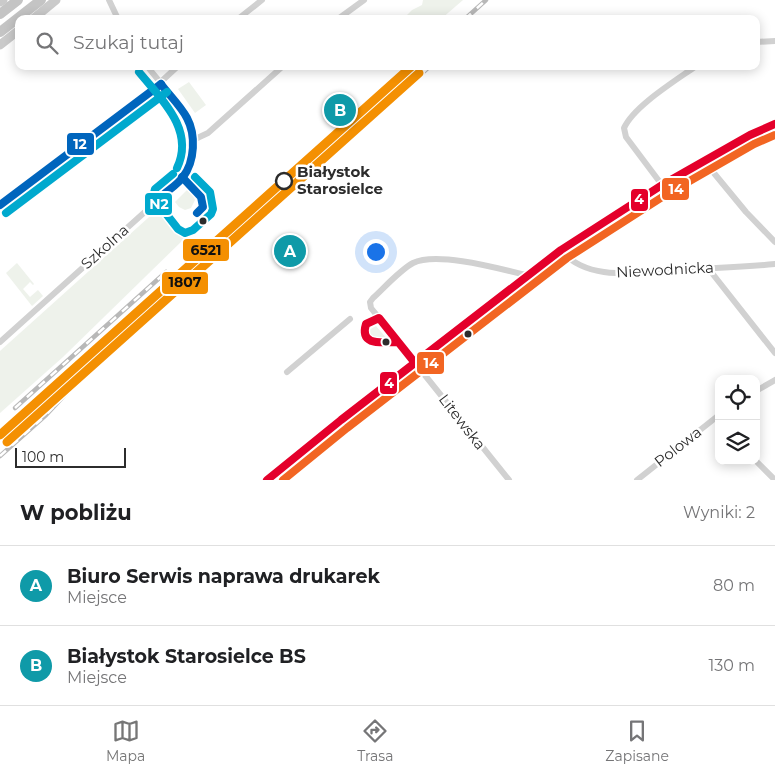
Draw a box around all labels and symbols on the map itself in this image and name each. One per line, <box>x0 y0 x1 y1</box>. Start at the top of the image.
pin: B <box>324 91 356 129</box>
line badge: 12 <box>66 132 95 156</box>
text: 12 <box>73 135 87 153</box>
place label: Białystok Starosielce <box>297 162 383 198</box>
marker: Białystok Starosielce <box>275 172 293 190</box>
line badge: 14 <box>661 177 690 201</box>
text: 14 <box>668 180 684 198</box>
line badge: 4 <box>630 188 649 212</box>
text: 4 <box>634 190 644 208</box>
line badge: N2 <box>144 192 173 216</box>
text: N2 <box>149 195 169 213</box>
unlabelled marker <box>198 216 208 226</box>
street label: Szkolna <box>77 220 133 273</box>
pin: A <box>274 232 306 270</box>
line badge: 6521 <box>182 238 230 262</box>
your location <box>363 239 389 265</box>
text: 6521 <box>191 241 221 259</box>
street label: Niewodnicka <box>616 257 714 282</box>
line badge: 1807 <box>161 271 209 295</box>
text: 1807 <box>169 273 202 291</box>
unlabelled marker <box>463 329 473 339</box>
unlabelled marker <box>381 337 391 347</box>
line badge: 14 <box>416 351 445 375</box>
text: 14 <box>423 354 439 372</box>
line badge: 4 <box>379 371 398 395</box>
text: 4 <box>384 374 394 392</box>
street label: Litewska <box>435 390 490 453</box>
street label: Polowa <box>650 422 705 471</box>
scale bar <box>15 445 126 468</box>

